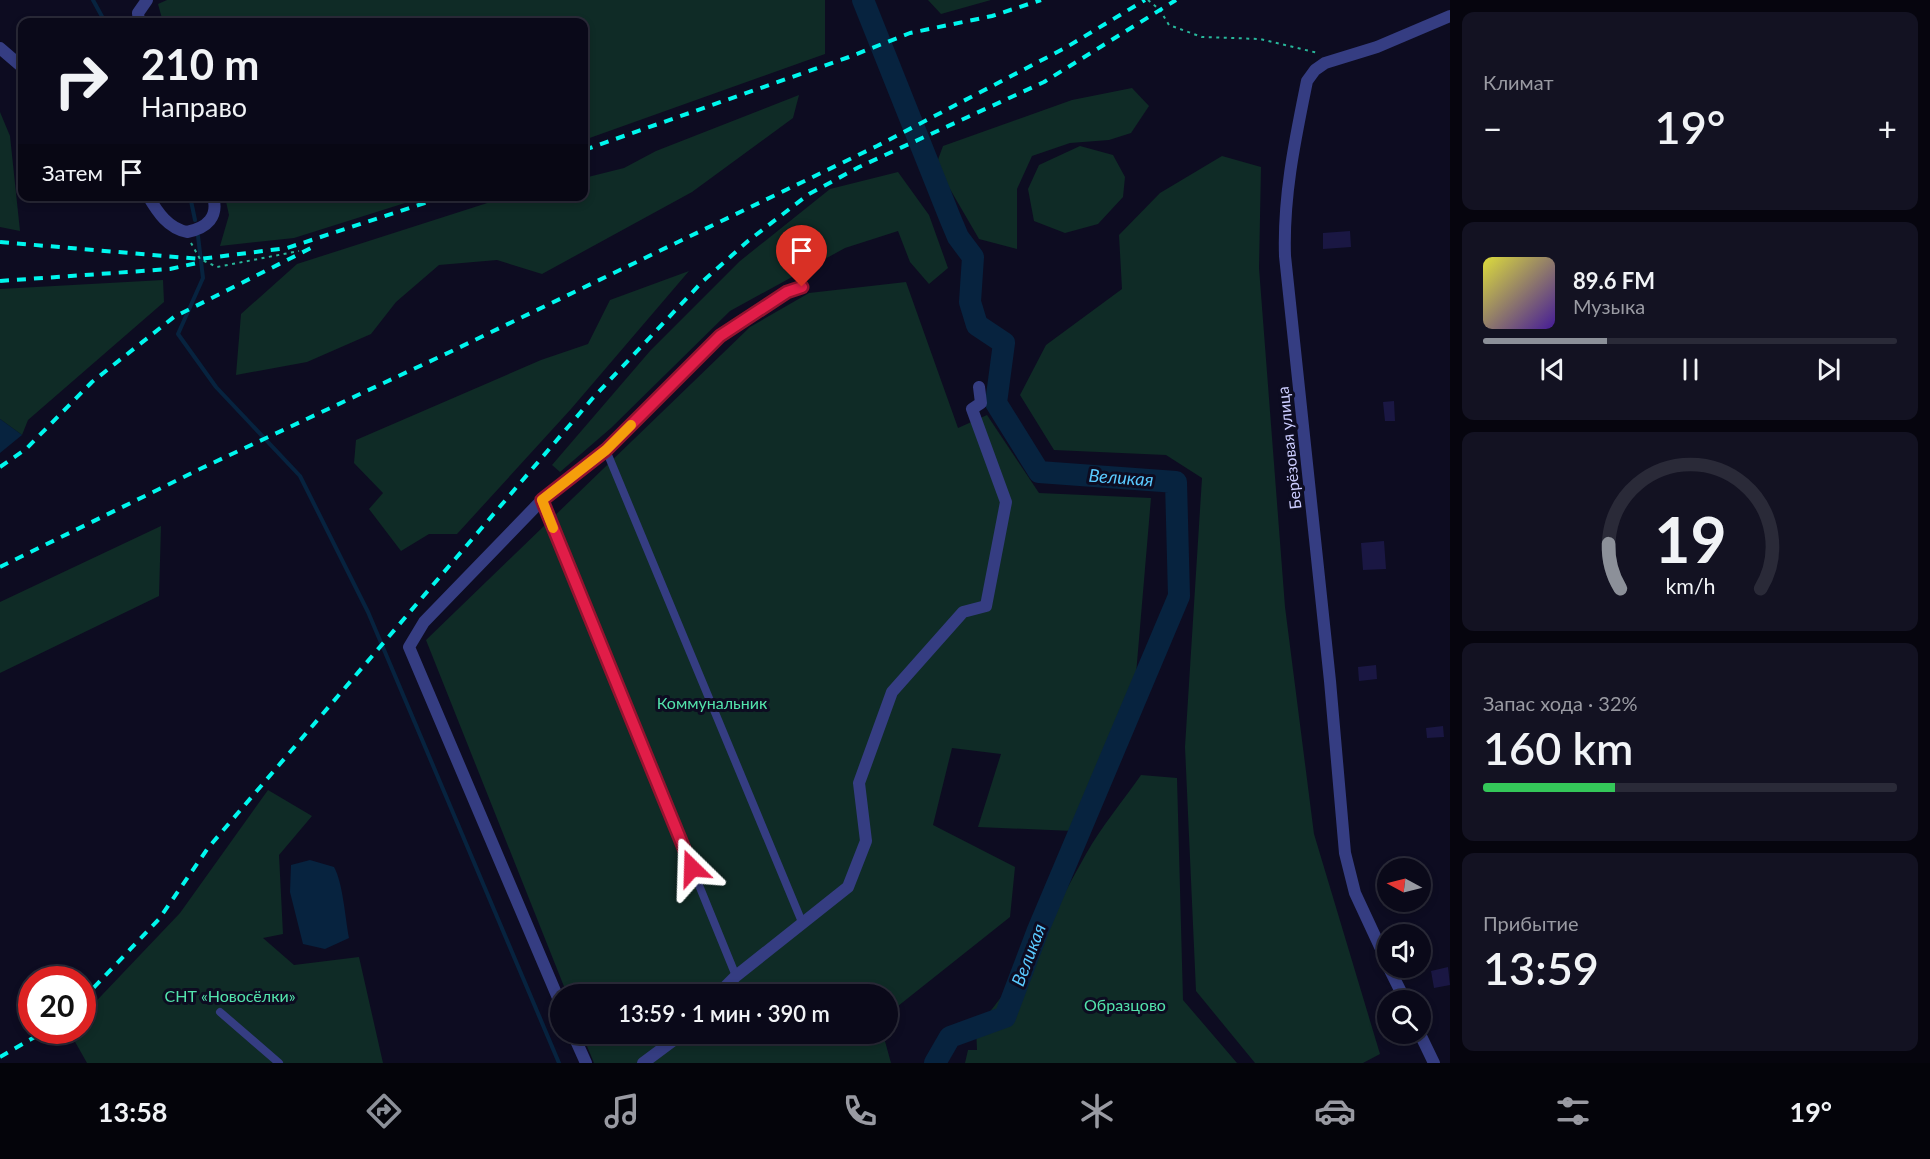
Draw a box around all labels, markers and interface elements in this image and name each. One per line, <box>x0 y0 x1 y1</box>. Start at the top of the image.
text: 210 m <box>141 39 259 89</box>
icon: right <box>42 42 120 120</box>
text: Климат <box>1483 70 1554 94</box>
text: Направо <box>141 90 247 123</box>
text: 19° <box>1655 100 1725 154</box>
text: − <box>1483 108 1502 148</box>
text: + <box>1878 108 1897 148</box>
icon: arrive <box>115 156 148 189</box>
text: Затем <box>42 159 103 186</box>
pin <box>776 225 827 287</box>
icon: arrive <box>785 234 818 267</box>
text: 89.6 FM <box>1573 267 1655 294</box>
text: Музыка <box>1573 294 1645 318</box>
icon: previous <box>1536 353 1569 386</box>
icon: pause <box>1674 353 1707 386</box>
icon: next <box>1812 353 1845 386</box>
street label: Берёзовая улица <box>1273 386 1304 510</box>
water label: Великая <box>1088 464 1154 490</box>
text: 19 <box>1654 501 1726 576</box>
text: km/h <box>1665 573 1715 599</box>
text: Запас хода · 32% <box>1483 691 1638 715</box>
park label: Коммунальник <box>657 693 768 712</box>
text: 160 km <box>1483 721 1633 775</box>
position arrow <box>660 836 724 900</box>
north arrow <box>1377 858 1431 912</box>
map controls <box>1377 858 1431 1044</box>
text: Прибытие <box>1483 911 1579 935</box>
water label: Великая <box>1006 920 1050 989</box>
button: sound <box>1377 924 1431 978</box>
text: 13:59 <box>1483 941 1599 995</box>
speed limit sign: 20 <box>18 966 96 1044</box>
park label: СНТ «Новосёлки» <box>164 986 296 1005</box>
button: search <box>1377 990 1431 1044</box>
park label: Образцово <box>1084 995 1166 1014</box>
text: 13:59 · 1 мин · 390 m <box>618 1000 830 1027</box>
icon: directions <box>363 1090 405 1132</box>
icon: music <box>601 1090 643 1132</box>
icon: phone <box>839 1090 881 1132</box>
icon: climate <box>1076 1090 1118 1132</box>
icon: car <box>1314 1090 1356 1132</box>
icon: filters <box>1552 1090 1594 1132</box>
text: 13:58 <box>98 1095 167 1128</box>
text: 19° <box>1789 1095 1832 1128</box>

